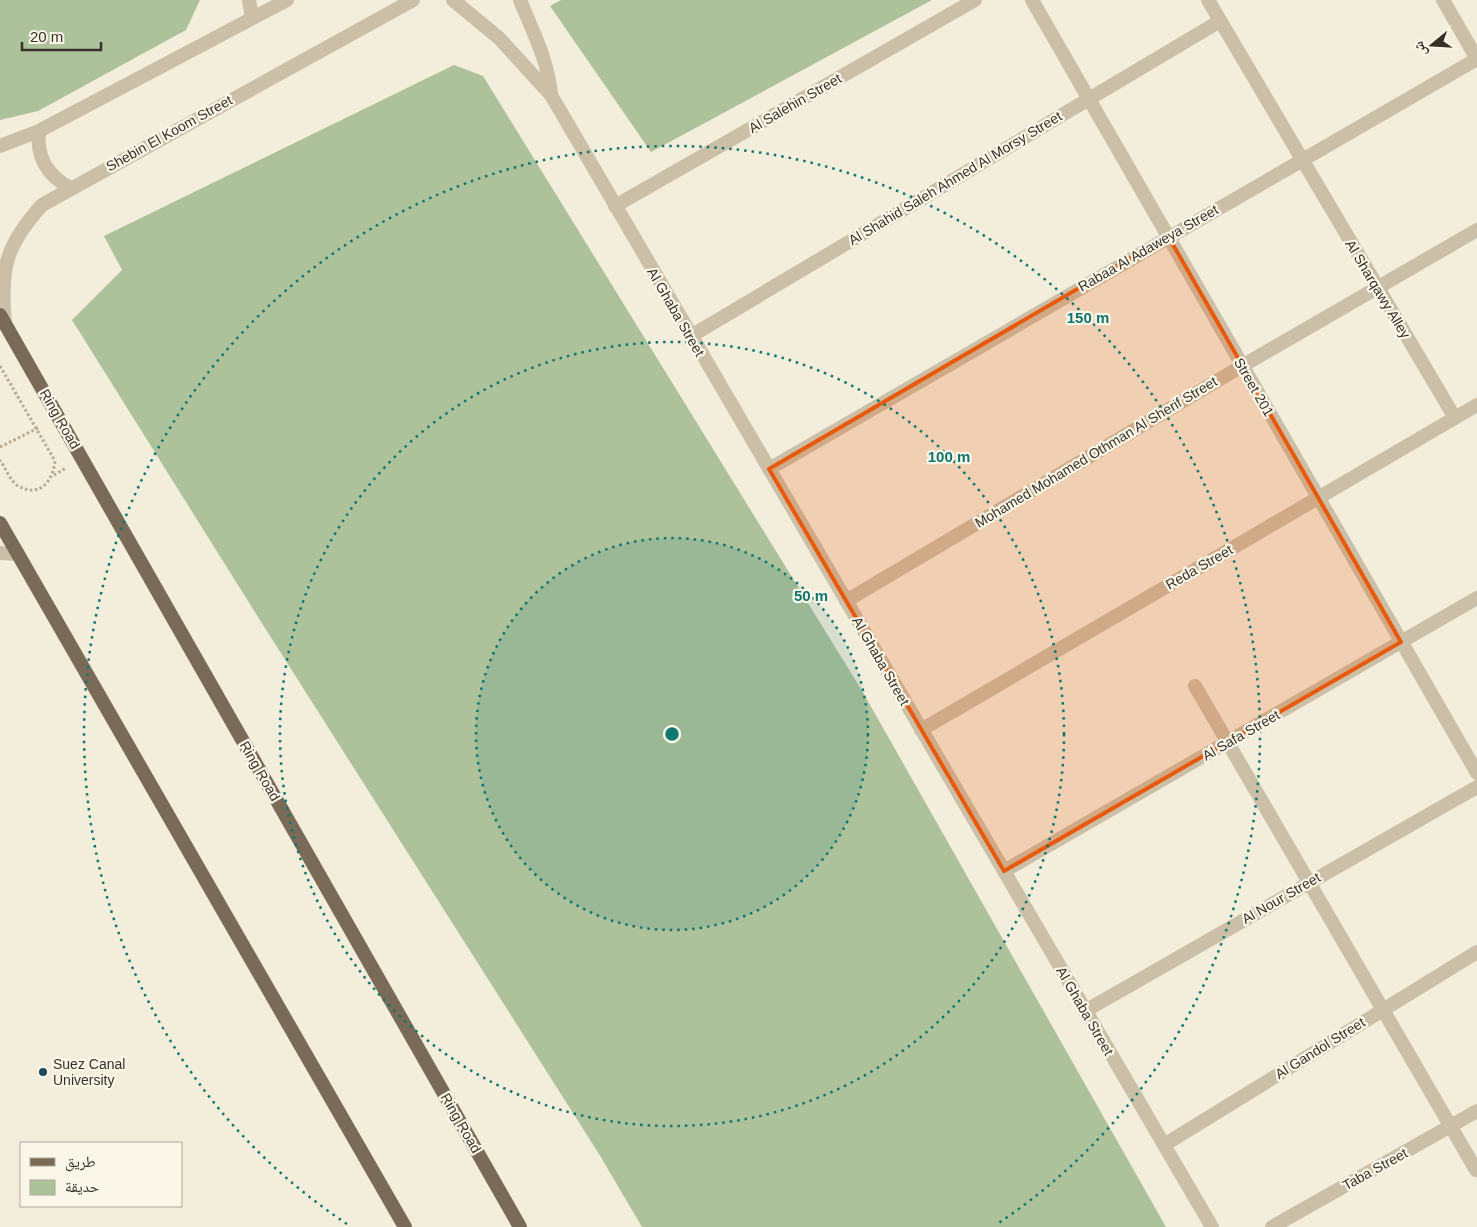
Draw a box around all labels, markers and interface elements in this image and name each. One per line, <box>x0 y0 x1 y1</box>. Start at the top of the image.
scale bar <box>22 20 101 52</box>
north arrow <box>1407 20 1457 70</box>
text: 20 m <box>30 28 63 45</box>
text: ش <box>1410 39 1430 59</box>
street label: Al Salehin Street <box>746 70 844 136</box>
street label: Shebin El Koom Street <box>103 92 235 174</box>
street label: Al Shahid Saleh Ahmed Al Morsy Street <box>845 108 1065 248</box>
street label: Rabaa Al Adaweya Street <box>1075 201 1221 295</box>
street label: Al Sharqawy Alley <box>1342 237 1414 341</box>
street label: Al Ghaba Street <box>644 265 708 359</box>
text: 150 m <box>1067 309 1109 326</box>
street label: Street 201 <box>1231 355 1277 419</box>
street label: Mohamed Mohamed Othman Al Sherif Street <box>972 373 1220 531</box>
street label: Ring Road <box>37 386 83 452</box>
text: 100 m <box>928 448 970 465</box>
street label: Reda Street <box>1163 541 1235 593</box>
text: 50 m <box>794 587 828 604</box>
street label: Al Ghaba Street <box>849 614 913 708</box>
street label: Al Safa Street <box>1200 706 1282 764</box>
centre of rings <box>663 725 681 743</box>
street label: Ring Road <box>237 738 283 804</box>
street label: Al Nour Street <box>1239 869 1323 927</box>
street label: Al Ghaba Street <box>1053 964 1117 1058</box>
street label: Al Gandol Street <box>1272 1014 1368 1082</box>
place label: Suez Canal University <box>53 1056 125 1088</box>
marker: Suez Canal University <box>37 1066 49 1078</box>
street label: Ring Road <box>438 1090 484 1156</box>
legend <box>20 1142 182 1207</box>
street label: Taba Street <box>1340 1145 1410 1193</box>
text: طريق <box>65 1153 96 1172</box>
text: حديقة <box>65 1178 100 1195</box>

